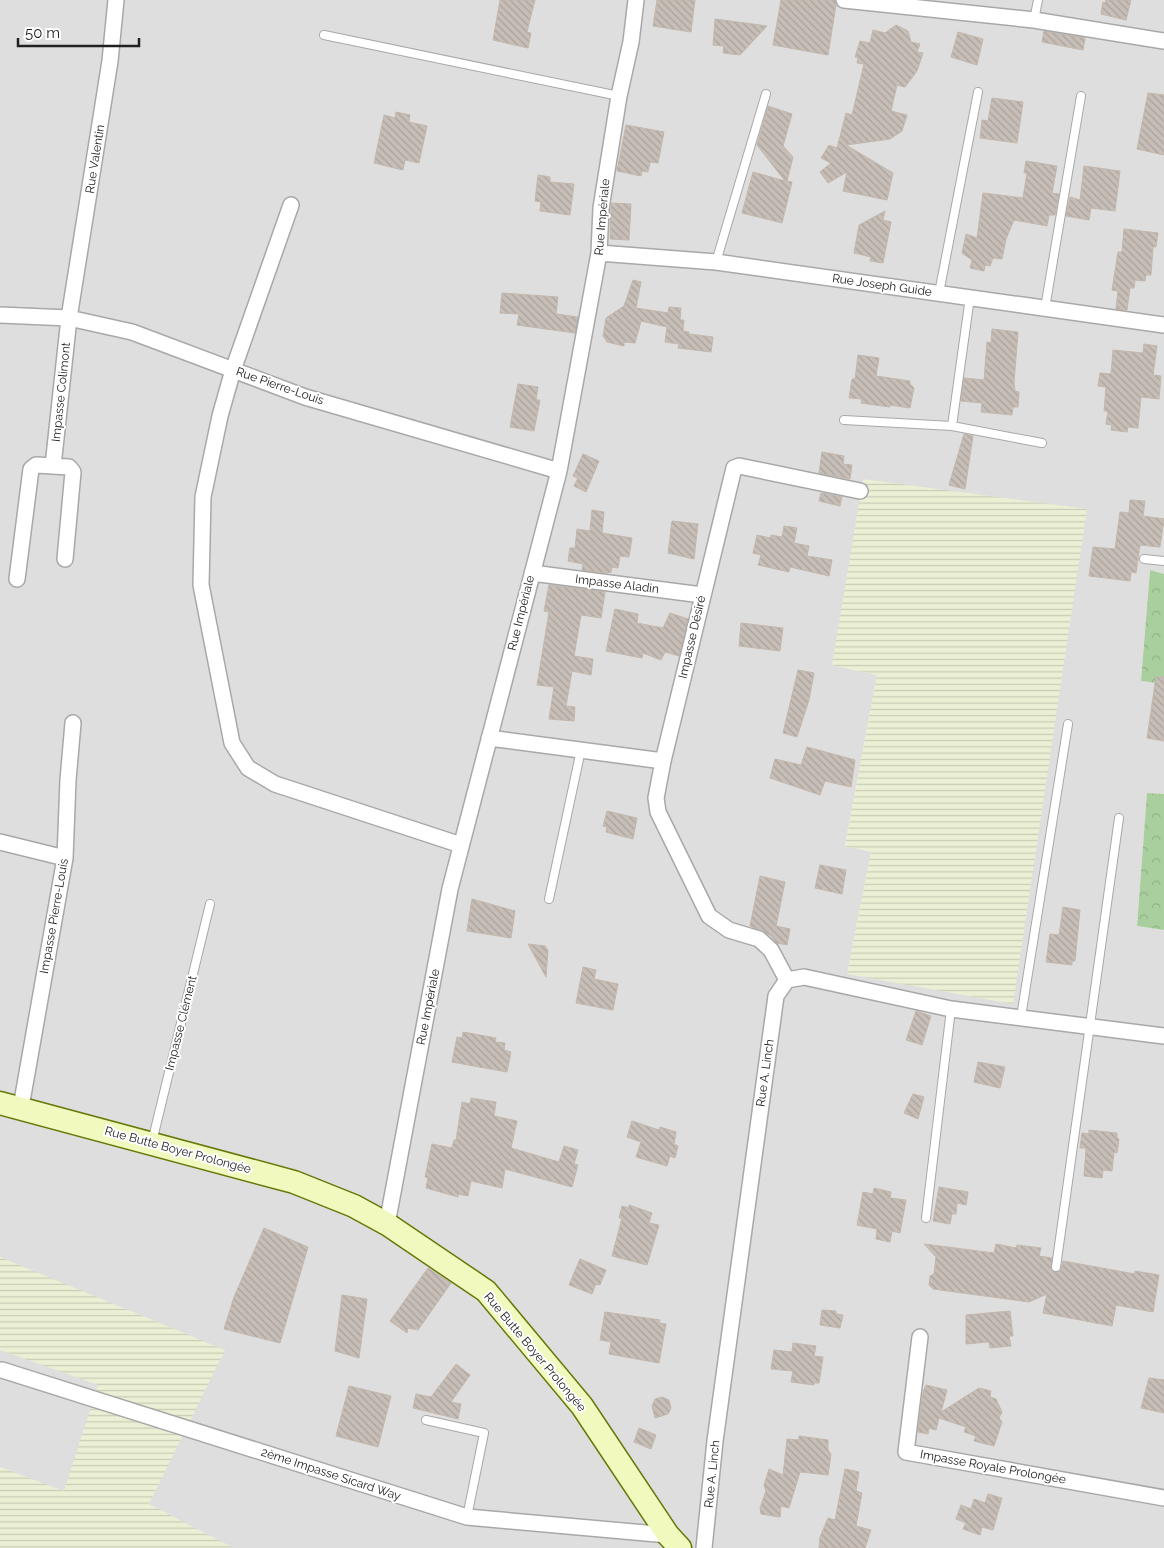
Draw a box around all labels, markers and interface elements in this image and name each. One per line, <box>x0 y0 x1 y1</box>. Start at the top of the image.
scale bar <box>18 15 139 47</box>
text: 50 m <box>25 24 60 42</box>
street label: Rue Valentin <box>83 124 107 194</box>
street label: Rue Impériale <box>592 178 612 256</box>
street label: Rue Joseph Guide <box>831 271 933 299</box>
street label: Impasse Colimont <box>49 342 73 442</box>
street label: Rue Pierre-Louis <box>234 364 326 408</box>
street label: Impasse Aladin <box>574 572 660 596</box>
street label: Rue Impériale <box>505 574 537 652</box>
street label: Impasse Désiré <box>676 594 708 680</box>
street label: Impasse Pierre-Louis <box>37 857 71 975</box>
street label: Rue Impériale <box>414 968 442 1046</box>
street label: Impasse Clément <box>162 974 200 1072</box>
street label: Rue A. Linch <box>753 1038 777 1108</box>
street label: Rue Butte Boyer Prolongée <box>103 1124 253 1176</box>
street label: Rue Butte Boyer Prolongée <box>481 1290 589 1414</box>
street label: Rue A. Linch <box>701 1439 723 1509</box>
street label: 2ème Impasse Sicard Way <box>259 1445 403 1503</box>
street label: Impasse Royale Prolongée <box>919 1447 1067 1487</box>

